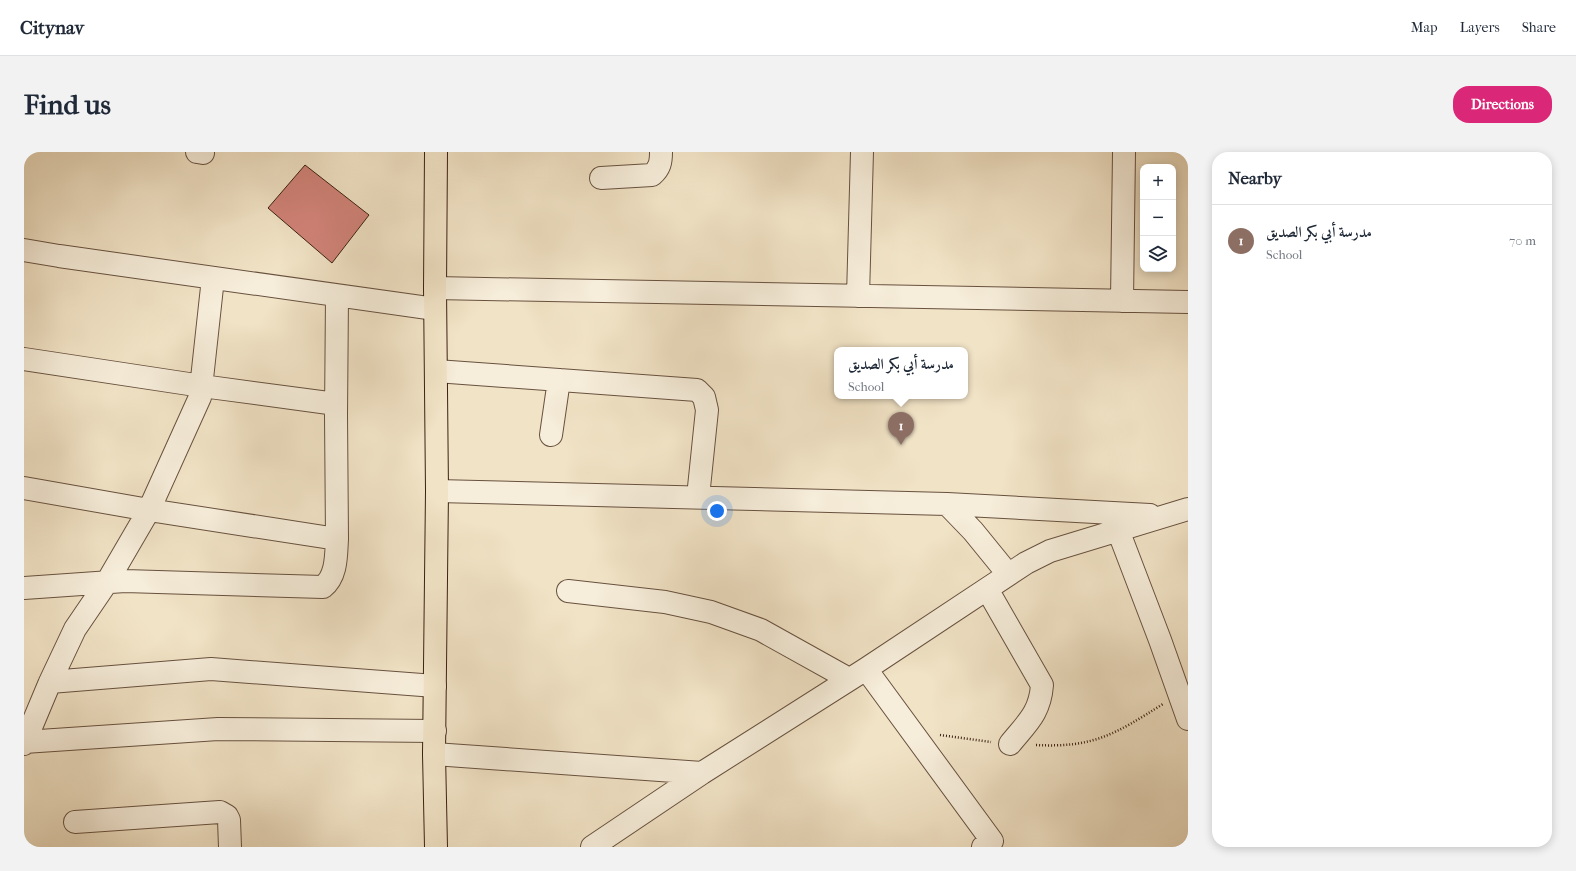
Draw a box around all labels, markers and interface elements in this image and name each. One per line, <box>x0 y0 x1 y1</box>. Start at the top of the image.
text: Citynav <box>20 17 84 39</box>
text: Map <box>1411 19 1438 36</box>
text: Layers <box>1460 19 1500 36</box>
text: Share <box>1522 19 1556 36</box>
button: Directions <box>1453 86 1552 123</box>
text: Find us <box>24 88 111 121</box>
map controls <box>1140 164 1176 272</box>
button: + <box>1140 164 1176 200</box>
text: Nearby <box>1228 168 1282 188</box>
button: − <box>1140 200 1176 236</box>
text: مدرسة أبي بكر الصديق <box>1266 223 1372 241</box>
text: 1 <box>1239 233 1243 248</box>
text: 70 m <box>1509 233 1536 248</box>
button: layers <box>1140 236 1176 272</box>
text: School <box>1266 247 1302 262</box>
popup <box>834 347 968 399</box>
text: مدرسة أبي بكر الصديق <box>848 355 954 373</box>
text: School <box>848 379 884 394</box>
pin: 1 <box>888 412 914 445</box>
your location <box>707 501 727 521</box>

